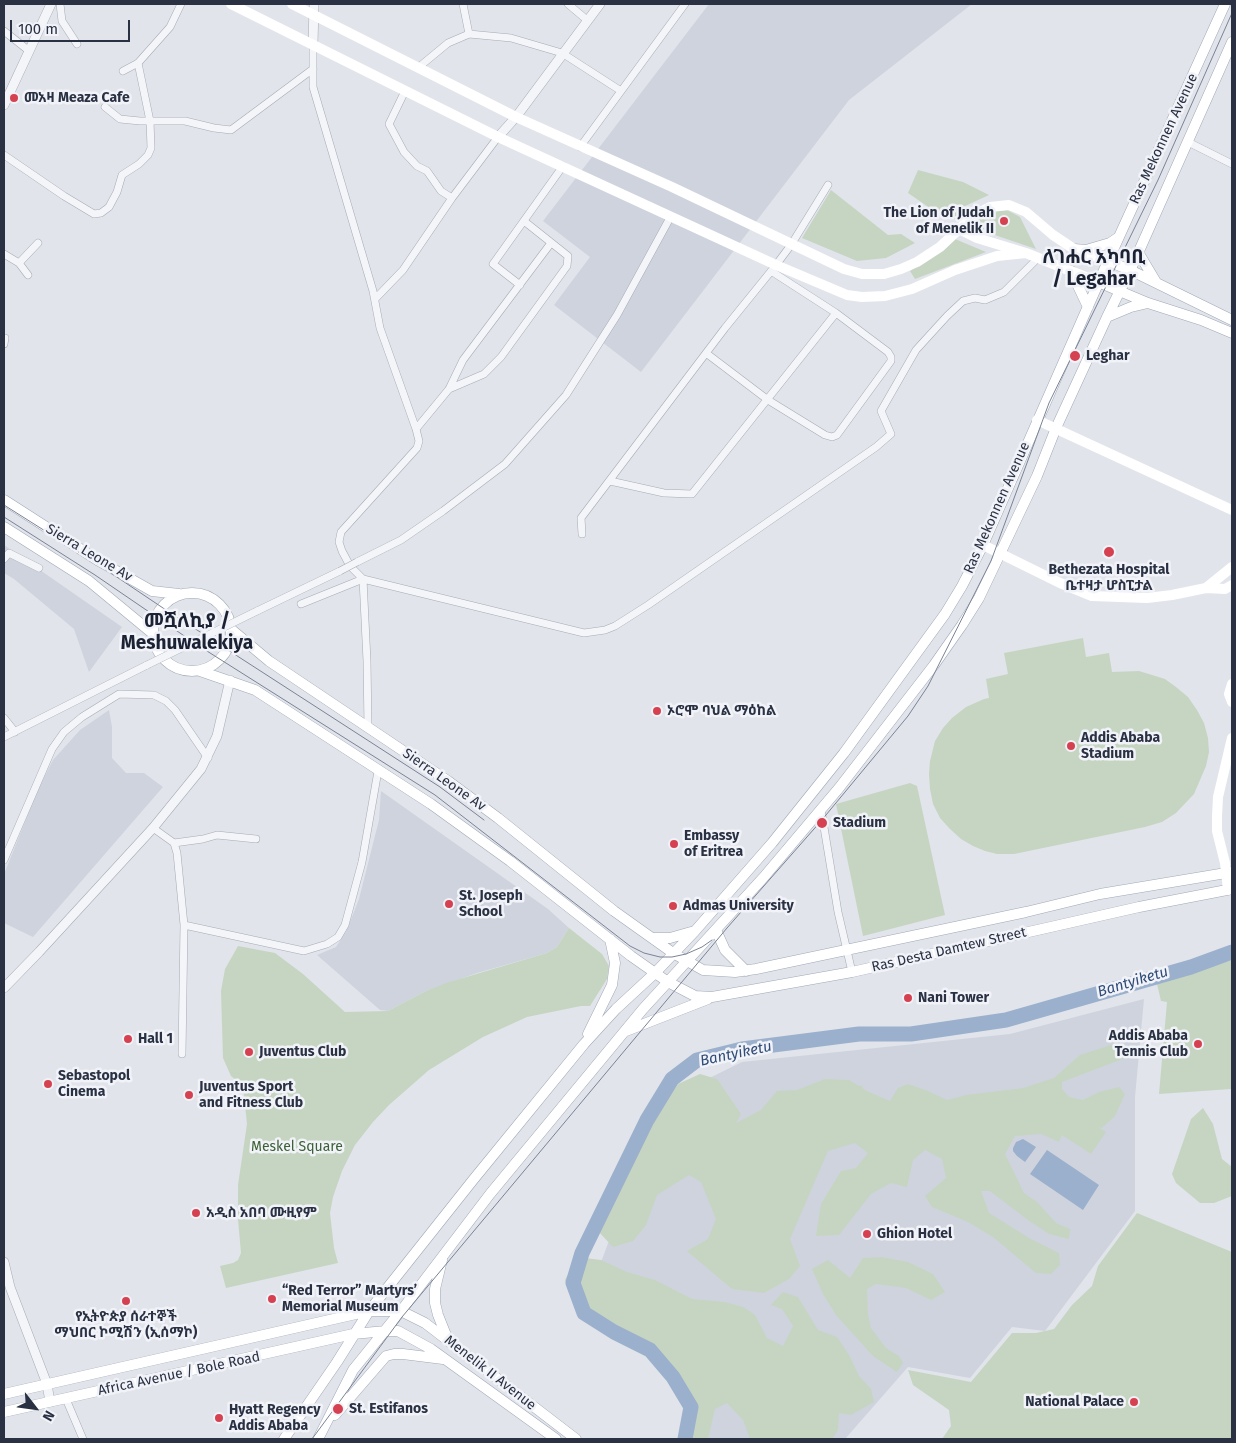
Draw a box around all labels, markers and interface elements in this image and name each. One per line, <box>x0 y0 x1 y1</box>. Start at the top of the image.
scale bar <box>12 10 132 42</box>
text: 100 m <box>18 20 58 38</box>
street label: Ras Mekonnen Avenue <box>1126 71 1202 207</box>
place label: መአዛ Meaza Cafe <box>24 90 130 106</box>
marker: መአዛ Meaza Cafe <box>8 92 20 104</box>
place label: The Lion of Judah of Menelik II <box>884 205 994 238</box>
marker: The Lion of Judah of Menelik II <box>998 215 1010 227</box>
district label: ለገሐር አካባቢ / Legahar <box>1043 247 1145 291</box>
place label: Leghar <box>1086 348 1130 364</box>
marker: Leghar <box>1068 349 1082 363</box>
street label: Ras Mekonnen Avenue <box>960 440 1034 576</box>
street label: Sierra Leone Av <box>43 521 135 585</box>
marker: Bethezata Hospital ቤተዛታ ሆስፒታል <box>1102 545 1116 559</box>
place label: Bethezata Hospital ቤተዛታ ሆስፒታል <box>1048 562 1170 594</box>
district label: መሿለኪያ / Meshuwalekiya <box>121 611 253 655</box>
place label: ኦሮሞ ባህል ማዕከል <box>667 703 776 719</box>
marker: ኦሮሞ ባህል ማዕከል <box>651 705 663 717</box>
place label: Addis Ababa Stadium <box>1081 730 1160 762</box>
marker: Addis Ababa Stadium <box>1065 740 1077 752</box>
street label: Sierra Leone Av <box>399 745 489 815</box>
place label: Stadium <box>833 815 886 831</box>
marker: Stadium <box>815 816 829 830</box>
place label: Embassy of Eritrea <box>684 828 743 860</box>
marker: Embassy of Eritrea <box>668 838 680 850</box>
place label: St. Joseph School <box>459 888 523 920</box>
marker: St. Joseph School <box>443 898 455 910</box>
place label: Admas University <box>683 898 794 914</box>
marker: Admas University <box>667 900 679 912</box>
street label: Ras Desta Damtew Street <box>870 924 1028 976</box>
water label: Bantyiketu <box>1096 963 1170 1001</box>
place label: Nani Tower <box>918 990 989 1006</box>
marker: Nani Tower <box>902 992 914 1004</box>
place label: Addis Ababa Tennis Club <box>1109 1028 1188 1060</box>
place label: Hall 1 <box>138 1031 173 1047</box>
marker: Hall 1 <box>122 1033 134 1045</box>
water label: Bantyiketu <box>698 1038 774 1070</box>
marker: Addis Ababa Tennis Club <box>1192 1038 1204 1050</box>
place label: Juventus Club <box>259 1044 346 1060</box>
marker: Juventus Club <box>243 1046 255 1058</box>
place label: Sebastopol Cinema <box>58 1068 130 1100</box>
marker: Sebastopol Cinema <box>42 1078 54 1090</box>
place label: Juventus Sport and Fitness Club <box>199 1079 303 1112</box>
marker: Juventus Sport and Fitness Club <box>183 1089 195 1101</box>
park label: Meskel Square <box>251 1139 343 1155</box>
place label: አዲስ አበባ ሙዚየም <box>206 1205 317 1221</box>
marker: አዲስ አበባ ሙዚየም <box>190 1207 202 1219</box>
place label: Ghion Hotel <box>877 1226 952 1242</box>
marker: Ghion Hotel <box>861 1228 873 1240</box>
place label: “Red Terror” Martyrs’ Memorial Museum <box>282 1283 417 1315</box>
marker: “Red Terror” Martyrs’ Memorial Museum <box>266 1293 278 1305</box>
marker: የኢትዮጵያ ሰራተኞች ማህበር ኮሚሽን (ኢሰማኮ) <box>120 1295 132 1307</box>
place label: የኢትዮጵያ ሰራተኞች ማህበር ኮሚሽን (ኢሰማኮ) <box>55 1309 197 1341</box>
street label: Menelik II Avenue <box>441 1332 539 1414</box>
street label: Africa Avenue / Bole Road <box>96 1349 262 1399</box>
north arrow <box>10 1383 60 1433</box>
place label: National Palace <box>1025 1394 1124 1410</box>
marker: National Palace <box>1128 1396 1140 1408</box>
place label: St. Estifanos <box>349 1401 428 1417</box>
place label: Hyatt Regency Addis Ababa <box>229 1402 320 1434</box>
marker: St. Estifanos <box>331 1402 345 1416</box>
text: N <box>39 1407 58 1424</box>
marker: Hyatt Regency Addis Ababa <box>213 1412 225 1424</box>

